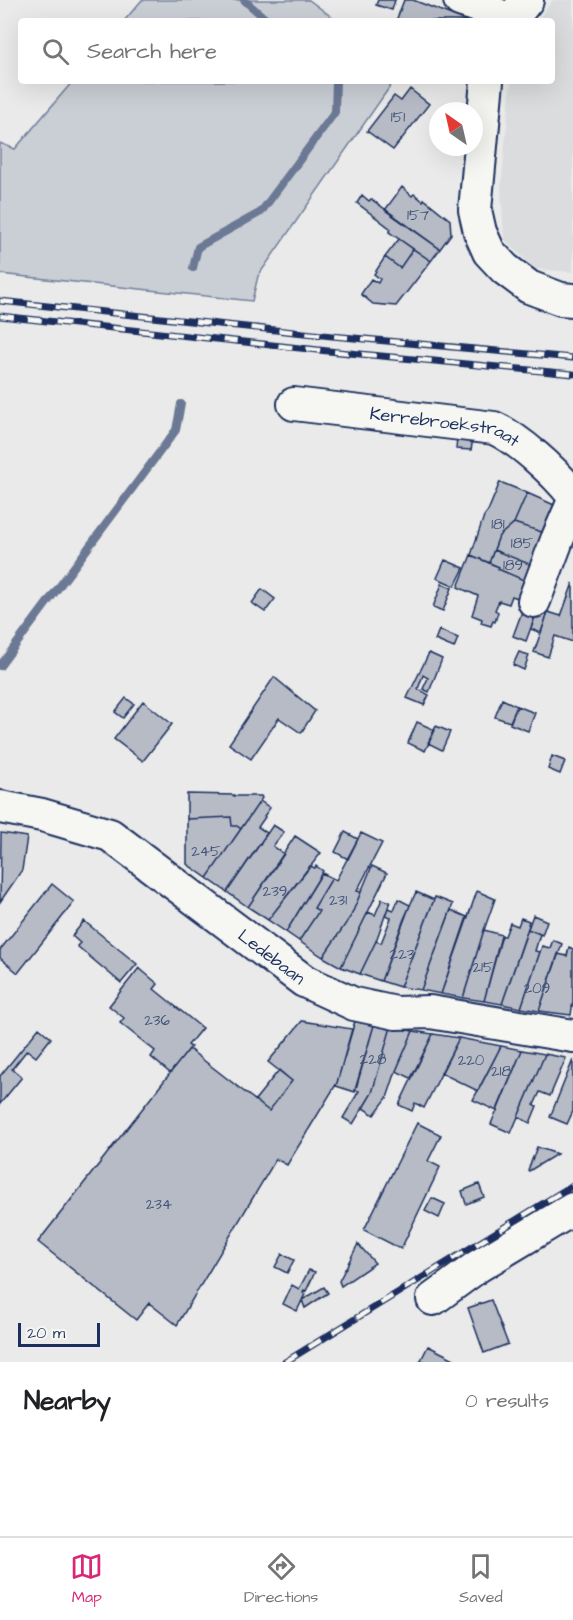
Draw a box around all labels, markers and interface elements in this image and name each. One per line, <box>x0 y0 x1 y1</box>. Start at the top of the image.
search box <box>18 18 555 84</box>
icon: search <box>39 35 72 68</box>
text: Search here <box>87 36 217 67</box>
north arrow <box>429 102 483 156</box>
house number: 151 <box>391 107 405 128</box>
house number: 157 <box>407 205 429 226</box>
street label: Kerrebroekstraat <box>368 401 526 454</box>
house number: 181 <box>491 514 505 535</box>
house number: 185 <box>511 533 534 554</box>
house number: 189 <box>503 555 523 576</box>
house number: 245 <box>191 841 221 862</box>
house number: 239 <box>263 881 287 902</box>
house number: 231 <box>329 890 347 911</box>
street label: Ledebaan <box>232 923 310 991</box>
house number: 223 <box>390 944 415 965</box>
house number: 215 <box>472 957 494 978</box>
house number: 209 <box>524 978 550 999</box>
house number: 236 <box>144 1010 170 1031</box>
house number: 228 <box>360 1049 387 1070</box>
house number: 220 <box>458 1050 485 1071</box>
house number: 218 <box>491 1061 511 1082</box>
house number: 234 <box>146 1194 172 1215</box>
scale bar <box>18 1320 100 1348</box>
text: 20 m <box>27 1322 65 1344</box>
text: Nearby <box>24 1383 111 1419</box>
text: 0 results <box>465 1387 549 1415</box>
tab: Map <box>70 1550 103 1608</box>
tab: Directions <box>244 1550 318 1608</box>
tab: Saved <box>459 1550 503 1608</box>

